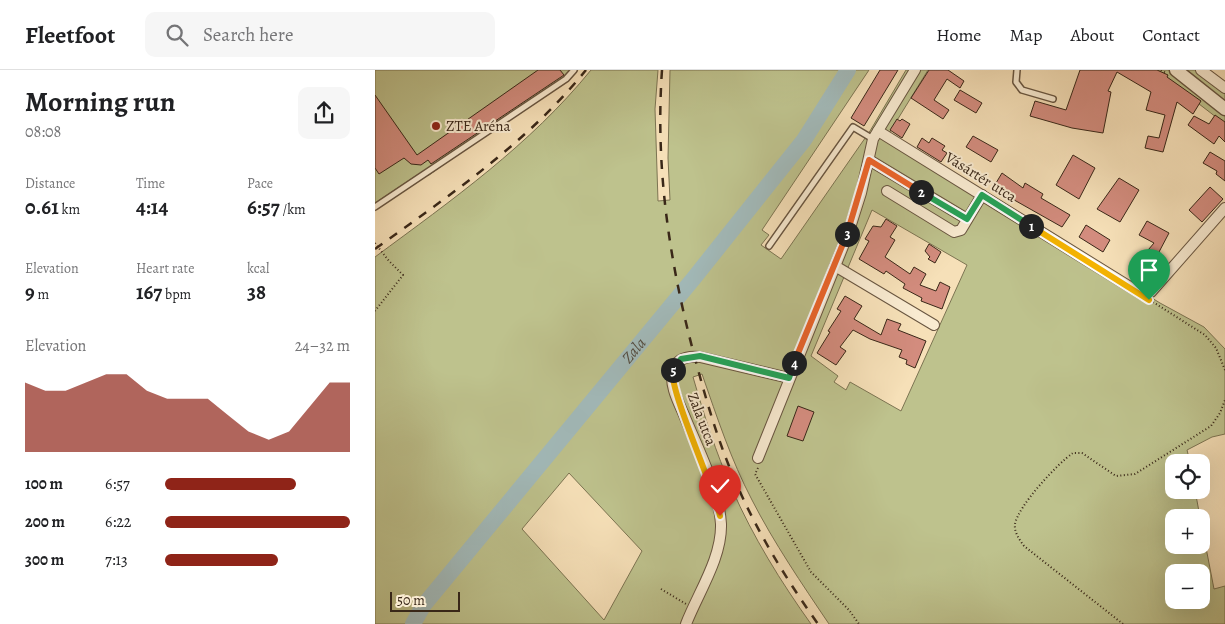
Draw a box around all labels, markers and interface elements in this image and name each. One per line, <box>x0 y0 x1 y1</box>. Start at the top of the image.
search box <box>145 12 495 57</box>
text: Fleetfoot <box>25 19 115 51</box>
icon: search <box>163 21 191 49</box>
text: Search here <box>203 22 293 48</box>
text: Home <box>936 23 981 47</box>
text: Map <box>1009 23 1042 47</box>
text: About <box>1070 23 1114 47</box>
text: Contact <box>1142 23 1200 47</box>
text: Morning run <box>25 83 175 121</box>
button: share <box>298 87 350 139</box>
place label: ZTE Aréna <box>446 116 511 136</box>
marker: ZTE Aréna <box>430 120 442 132</box>
text: 08:08 <box>25 121 61 143</box>
street label: Vásártér utca <box>941 147 1020 207</box>
text: Distance <box>25 174 75 193</box>
text: Time <box>136 174 165 193</box>
text: Pace <box>247 174 273 193</box>
pin: 2 <box>909 180 933 204</box>
text: 2 <box>918 183 925 202</box>
text: 0.61 <box>25 193 59 221</box>
text: 4:14 <box>136 193 168 221</box>
text: 6:57 <box>247 193 280 221</box>
text: km <box>59 200 80 219</box>
text: /km <box>280 200 306 219</box>
pin: 1 <box>1019 214 1043 238</box>
text: 1 <box>1029 217 1034 236</box>
pin: 3 <box>835 222 859 246</box>
text: 3 <box>844 225 851 244</box>
pin <box>1128 249 1170 300</box>
icon: arrive <box>1135 256 1163 284</box>
text: Elevation <box>25 259 79 278</box>
text: Heart rate <box>136 259 194 278</box>
text: kcal <box>247 259 269 278</box>
text: 9 <box>25 278 35 306</box>
text: 167 <box>136 278 162 306</box>
text: 38 <box>247 278 266 306</box>
text: m <box>35 285 49 304</box>
text: bpm <box>162 285 191 304</box>
water label: Zala <box>617 333 652 368</box>
text: Elevation <box>25 335 86 357</box>
text: 24–32 m <box>295 335 350 357</box>
pin: 4 <box>781 350 807 376</box>
text: 4 <box>791 354 798 373</box>
pin: 5 <box>661 358 685 382</box>
text: 5 <box>671 361 676 380</box>
street label: Zala utca <box>683 390 721 448</box>
map controls <box>1165 454 1210 609</box>
button: locate <box>1165 454 1210 499</box>
pin <box>699 465 741 516</box>
icon: check <box>706 472 734 500</box>
text: 100 m <box>25 473 63 495</box>
text: 6:57 <box>105 473 130 495</box>
button: + <box>1165 509 1210 554</box>
text: 200 m <box>25 511 65 533</box>
text: 6:22 <box>105 511 131 533</box>
text: 300 m <box>25 549 64 571</box>
text: 7:13 <box>105 549 128 571</box>
button: − <box>1165 564 1210 609</box>
scale bar <box>390 589 460 612</box>
text: 50 m <box>397 591 425 610</box>

